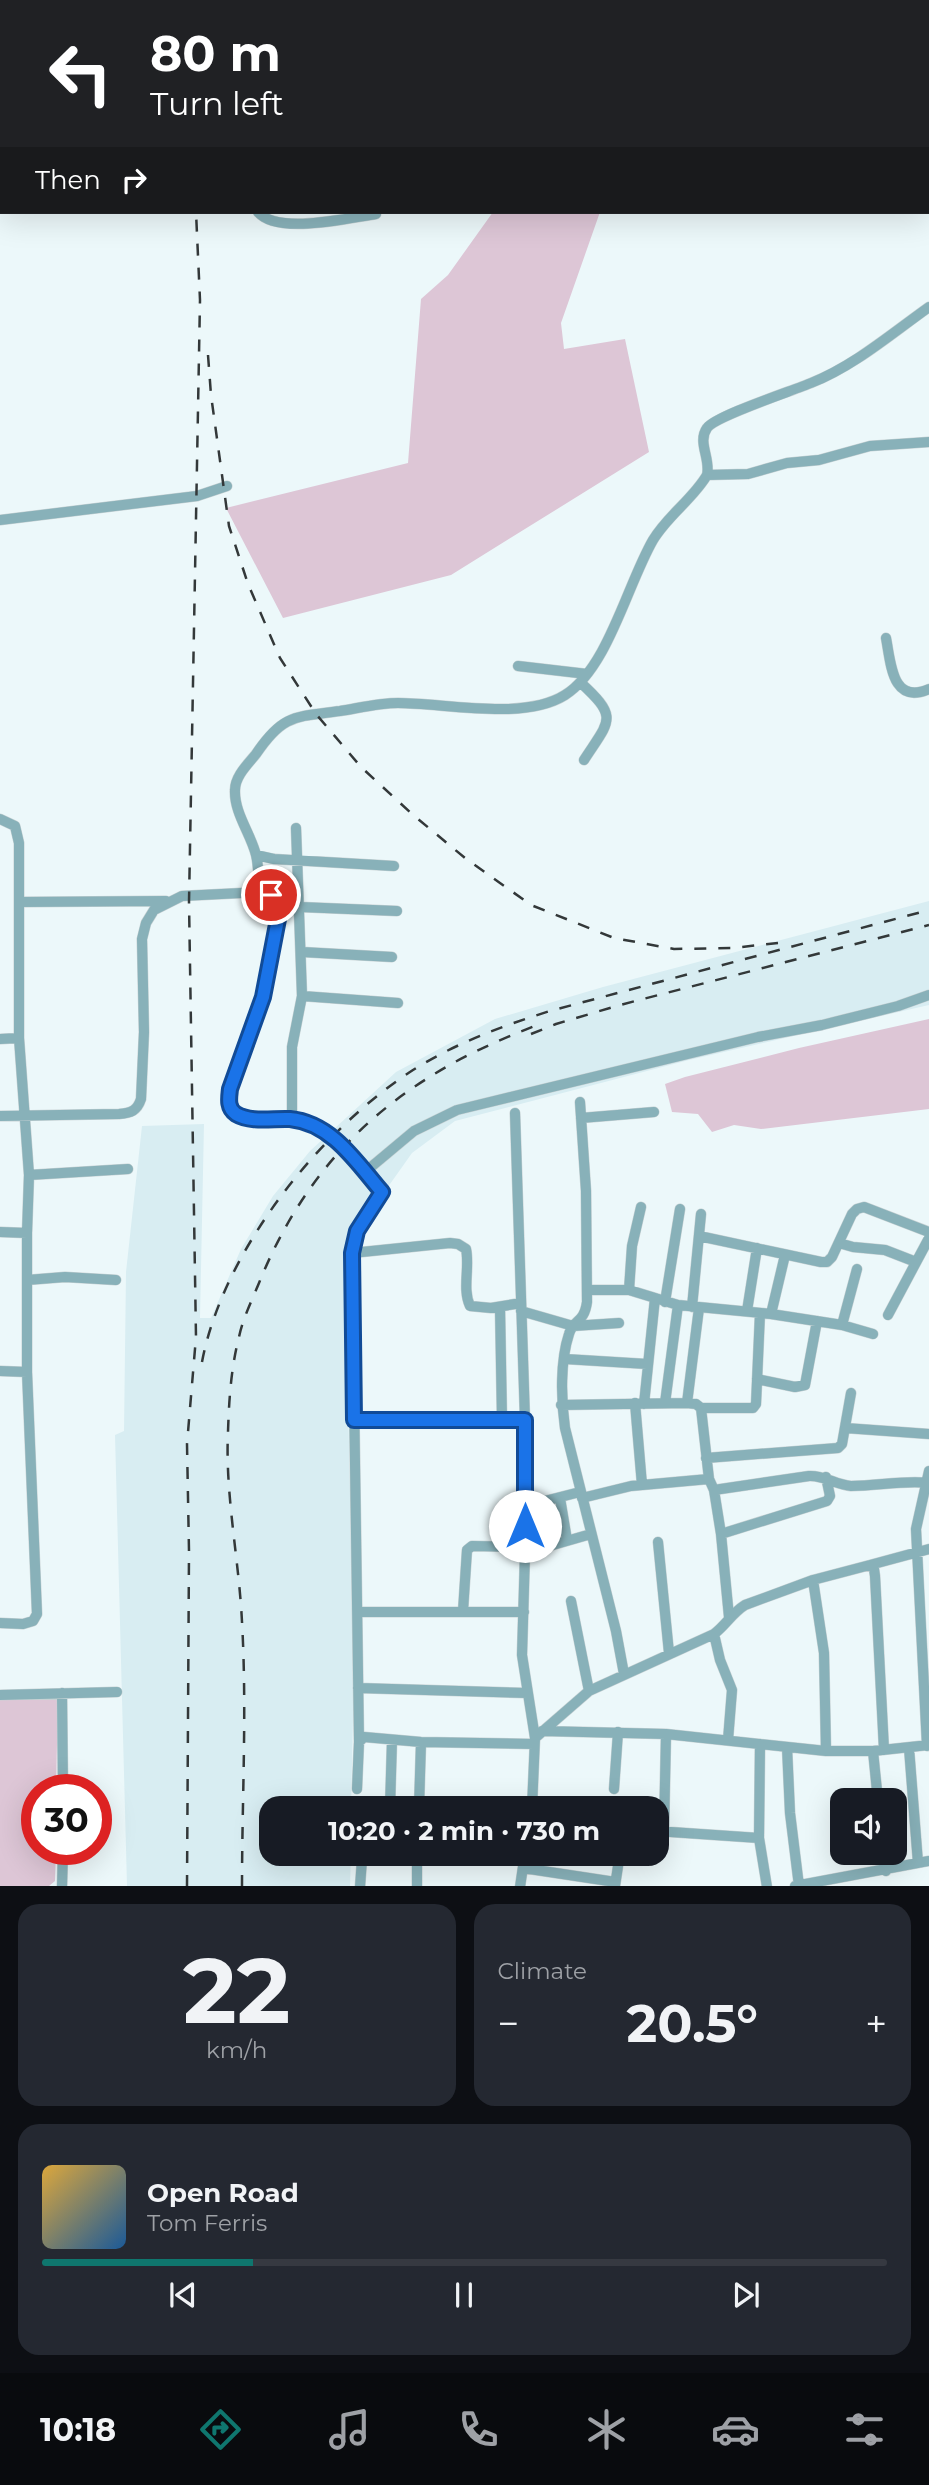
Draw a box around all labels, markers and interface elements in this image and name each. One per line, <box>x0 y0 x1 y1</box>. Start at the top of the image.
text: 80 m <box>150 24 281 83</box>
icon: left <box>35 28 126 119</box>
text: Turn left <box>150 84 284 123</box>
icon: right <box>115 161 153 199</box>
text: Then <box>35 164 101 196</box>
pin <box>241 865 301 925</box>
icon: arrive <box>252 876 290 914</box>
position arrow <box>488 1489 562 1563</box>
speed limit sign: 30 <box>21 1774 112 1865</box>
map controls <box>830 1788 907 1865</box>
button: sound <box>830 1788 907 1865</box>
text: 10:20 · 2 min · 730 m <box>328 1815 600 1847</box>
text: 22 <box>183 1935 290 2046</box>
text: Climate <box>498 1957 587 1985</box>
text: 20.5° <box>627 1992 758 2055</box>
text: − <box>498 2000 519 2047</box>
text: + <box>865 2000 887 2047</box>
text: km/h <box>206 2036 267 2064</box>
text: Open Road <box>147 2177 299 2209</box>
text: Tom Ferris <box>147 2209 267 2237</box>
icon: previous <box>164 2276 202 2314</box>
icon: pause <box>445 2276 483 2314</box>
icon: next <box>727 2276 765 2314</box>
icon: directions <box>196 2405 245 2454</box>
icon: music <box>325 2405 374 2454</box>
icon: phone <box>454 2405 503 2454</box>
icon: climate <box>582 2405 631 2454</box>
icon: car <box>711 2405 760 2454</box>
icon: filters <box>840 2405 889 2454</box>
text: 10:18 <box>40 2410 116 2449</box>

